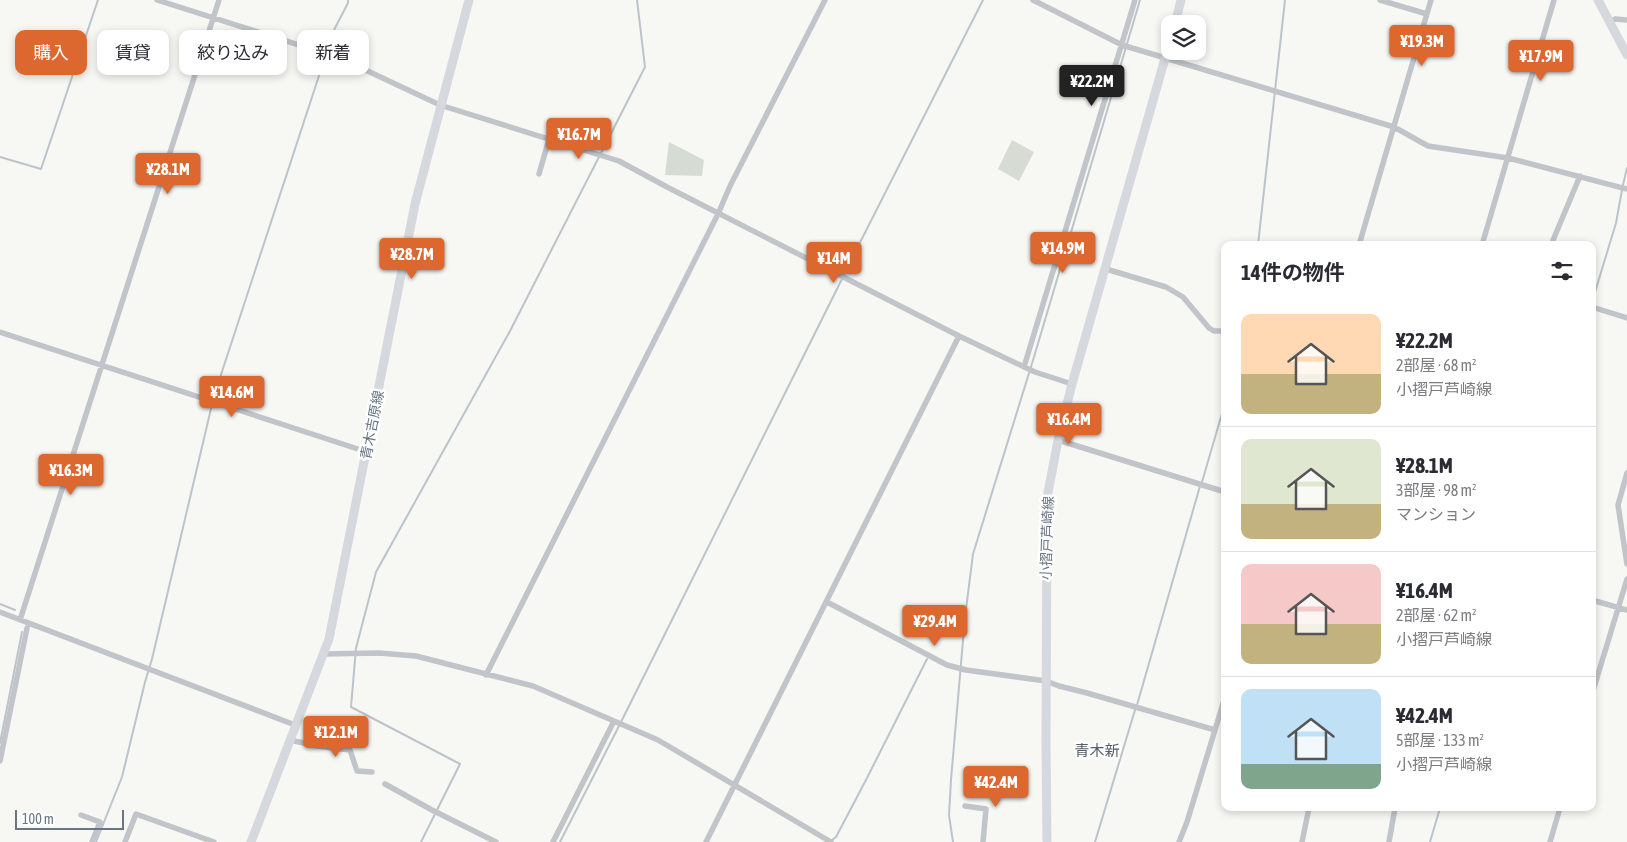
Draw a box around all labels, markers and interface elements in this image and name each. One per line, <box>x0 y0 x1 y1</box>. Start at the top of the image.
map controls <box>1161 15 1206 60</box>
button: layers <box>1161 15 1206 60</box>
pin: ¥19.3M <box>1381 24 1463 67</box>
chip: 購入 <box>15 30 87 75</box>
chip: 賃貸 <box>97 30 169 75</box>
chip: 絞り込み <box>179 30 287 75</box>
chip: 新着 <box>297 30 369 75</box>
text: ¥19.3M <box>1400 32 1444 50</box>
pin: ¥17.9M <box>1500 39 1582 82</box>
text: ¥17.9M <box>1519 47 1563 65</box>
pin: ¥22.2M <box>1051 64 1133 107</box>
text: ¥22.2M <box>1070 72 1114 90</box>
pin: ¥16.7M <box>538 118 620 160</box>
text: ¥16.7M <box>557 125 601 143</box>
pin: ¥28.1M <box>127 152 209 195</box>
text: ¥28.1M <box>146 160 190 178</box>
pin: ¥14.9M <box>1022 232 1104 274</box>
pin: ¥28.7M <box>371 238 453 280</box>
text: ¥14.9M <box>1041 239 1085 257</box>
pin: ¥14M <box>804 242 864 284</box>
text: ¥28.7M <box>390 245 434 263</box>
text: ¥14M <box>818 249 850 267</box>
icon: filters <box>1548 257 1576 285</box>
text: 14件の物件 <box>1241 260 1345 284</box>
text: ¥22.2M <box>1396 328 1453 352</box>
icon: home <box>1281 334 1341 394</box>
text: 2部屋 · 68 m² <box>1396 356 1477 374</box>
pin: ¥14.6M <box>191 376 273 418</box>
text: 小摺戸芦崎線 <box>1396 380 1492 398</box>
text: ¥14.6M <box>210 383 254 401</box>
street label: 青木吉原線 <box>357 389 387 461</box>
pin: ¥16.4M <box>1028 402 1110 445</box>
text: ¥16.4M <box>1047 410 1091 428</box>
text: ¥28.1M <box>1396 453 1453 477</box>
pin: ¥16.3M <box>30 454 112 496</box>
icon: home <box>1281 459 1341 519</box>
text: ¥16.3M <box>49 461 93 479</box>
text: 3部屋 · 98 m² <box>1396 481 1477 499</box>
street label: 小摺戸芦崎線 <box>1038 496 1056 580</box>
text: マンション <box>1396 505 1476 523</box>
text: ¥16.4M <box>1396 578 1453 602</box>
icon: home <box>1281 584 1341 644</box>
pin: ¥29.4M <box>894 604 976 647</box>
text: 2部屋 · 62 m² <box>1396 606 1477 624</box>
text: ¥29.4M <box>913 612 957 630</box>
text: 小摺戸芦崎線 <box>1396 630 1492 648</box>
text: ¥42.4M <box>1396 703 1453 727</box>
icon: home <box>1281 709 1341 769</box>
pin: ¥12.1M <box>295 716 377 758</box>
text: ¥12.1M <box>314 723 358 741</box>
text: 5部屋 · 133 m² <box>1396 731 1484 749</box>
district label: 青木新 <box>1074 742 1120 759</box>
text: 小摺戸芦崎線 <box>1396 755 1492 773</box>
pin: ¥42.4M <box>955 766 1037 808</box>
text: ¥42.4M <box>974 773 1018 791</box>
scale bar <box>15 807 124 830</box>
text: 100 m <box>22 811 54 827</box>

